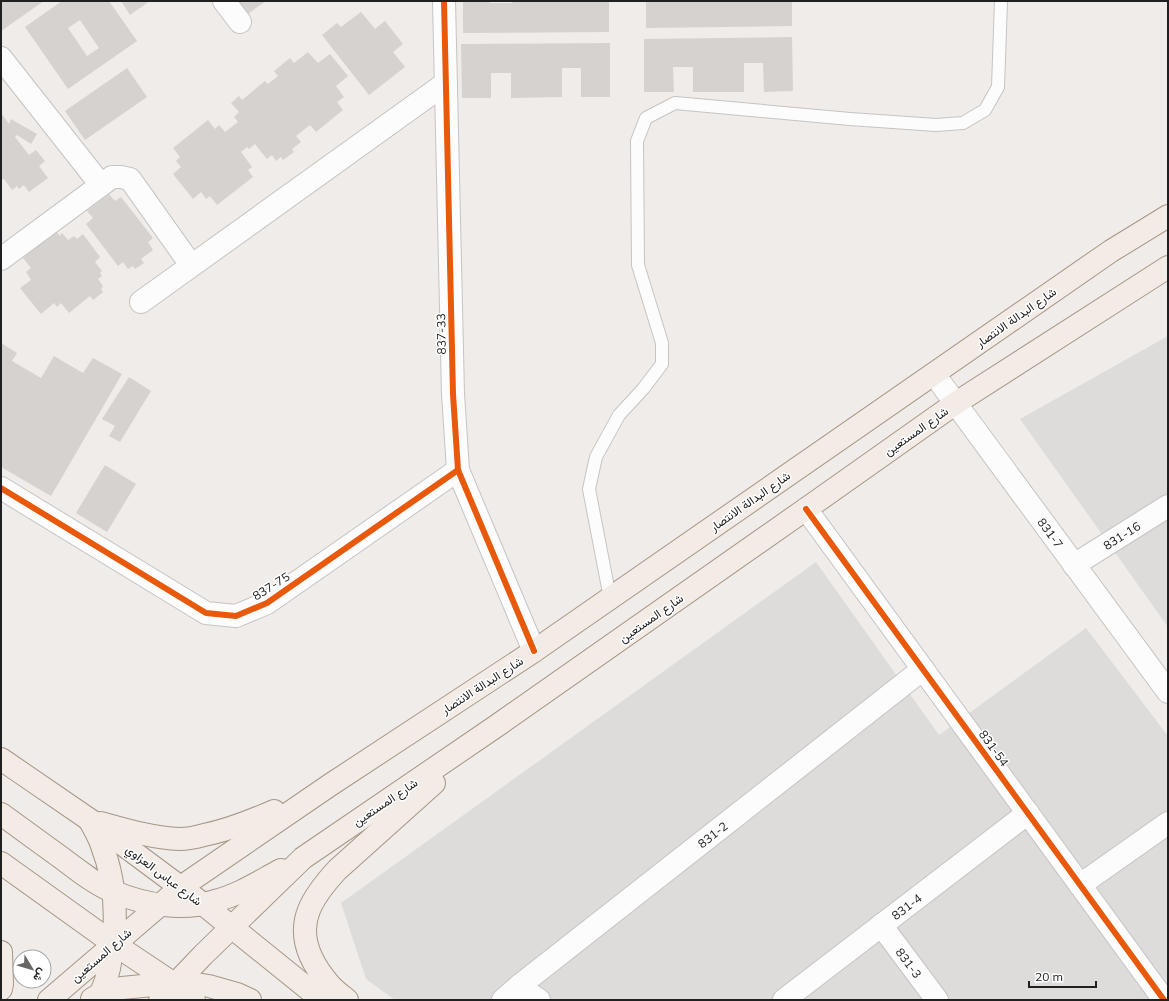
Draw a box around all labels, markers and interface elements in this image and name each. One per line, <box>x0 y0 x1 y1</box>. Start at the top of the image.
street label: شارع البدالة الانتصار <box>972 284 1060 352</box>
street label: 837-33 <box>433 313 449 355</box>
street label: شارع المستعين <box>881 403 952 460</box>
street label: شارع البدالة الانتصار <box>706 468 794 536</box>
street label: 831-7 <box>1035 515 1067 551</box>
street label: 831-16 <box>1100 518 1143 553</box>
street label: 837-75 <box>250 569 292 603</box>
street label: شارع المستعين <box>616 590 687 647</box>
street label: شارع البدالة الانتصار <box>437 653 527 719</box>
street label: 831-54 <box>976 727 1012 769</box>
street label: شارع المستعين <box>350 775 421 831</box>
street label: 831-2 <box>694 818 730 851</box>
street label: شارع عباس العزاوي <box>121 841 205 911</box>
street label: 831-4 <box>888 890 924 923</box>
street label: شارع المستعين <box>68 925 136 987</box>
street label: 831-3 <box>893 945 925 981</box>
north arrow <box>12 949 52 989</box>
scale bar <box>1029 963 1096 989</box>
text: ش <box>30 966 49 985</box>
text: 20 m <box>1035 969 1063 984</box>

